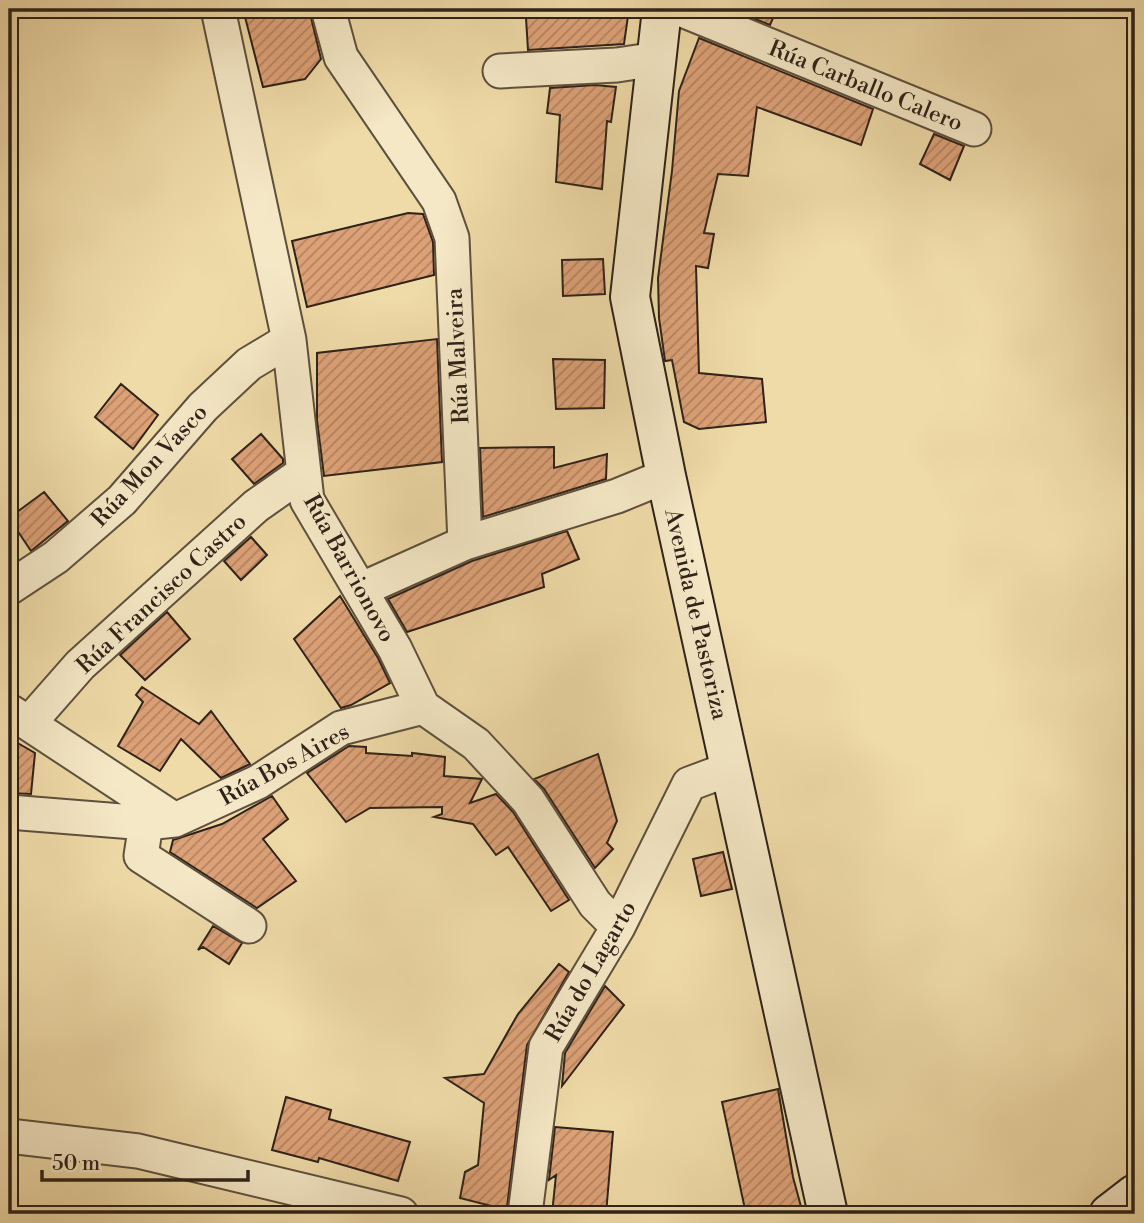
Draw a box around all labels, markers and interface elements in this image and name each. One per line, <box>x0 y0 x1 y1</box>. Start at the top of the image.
street label: Rúa Carballo Calero <box>764 34 967 138</box>
street label: Rúa Malveira <box>440 287 476 425</box>
street label: Rúa Mon Vasco <box>86 398 214 533</box>
street label: Rúa Barrionovo <box>297 490 401 647</box>
street label: Avenida de Pastoriza <box>658 505 734 723</box>
street label: Rúa Francisco Castro <box>71 508 253 680</box>
street label: Rúa Bos Aires <box>215 718 354 812</box>
street label: Rúa do Lagarto <box>539 896 642 1047</box>
scale bar <box>42 1139 248 1183</box>
text: 50 m <box>52 1151 100 1177</box>

